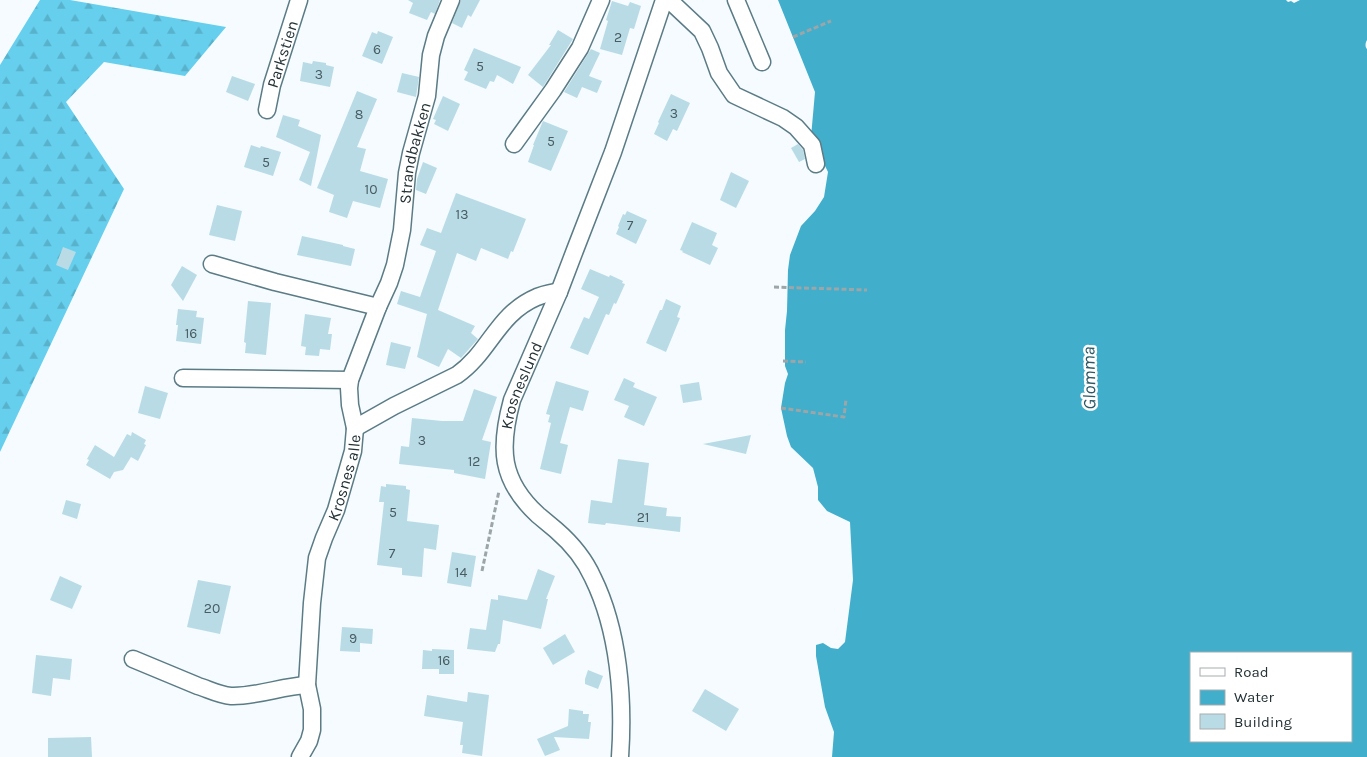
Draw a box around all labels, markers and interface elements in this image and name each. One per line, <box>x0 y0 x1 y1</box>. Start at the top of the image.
street label: Parkstien <box>263 18 302 90</box>
house number: 2 <box>614 29 622 46</box>
house number: 6 <box>373 41 381 58</box>
house number: 5 <box>476 58 484 75</box>
house number: 3 <box>315 66 323 83</box>
street label: Strandbakken <box>395 100 435 205</box>
house number: 3 <box>670 105 678 122</box>
house number: 8 <box>355 106 363 123</box>
house number: 5 <box>547 133 555 150</box>
house number: 5 <box>262 154 270 171</box>
house number: 10 <box>365 181 377 198</box>
house number: 13 <box>456 206 468 223</box>
house number: 7 <box>627 217 634 234</box>
house number: 16 <box>185 325 197 342</box>
street label: Krosneslund <box>497 339 546 431</box>
water label: Glomma <box>1077 346 1101 410</box>
house number: 3 <box>418 432 426 449</box>
street label: Krosnes alle <box>323 434 364 524</box>
house number: 12 <box>468 453 480 470</box>
house number: 5 <box>389 504 397 521</box>
house number: 21 <box>637 509 649 526</box>
house number: 7 <box>389 545 396 562</box>
house number: 14 <box>455 564 467 581</box>
house number: 20 <box>204 600 220 617</box>
house number: 9 <box>349 630 357 647</box>
house number: 16 <box>438 652 450 669</box>
legend <box>1190 652 1352 742</box>
text: Road <box>1234 663 1269 681</box>
text: Water <box>1234 688 1275 706</box>
text: Building <box>1234 713 1292 731</box>

